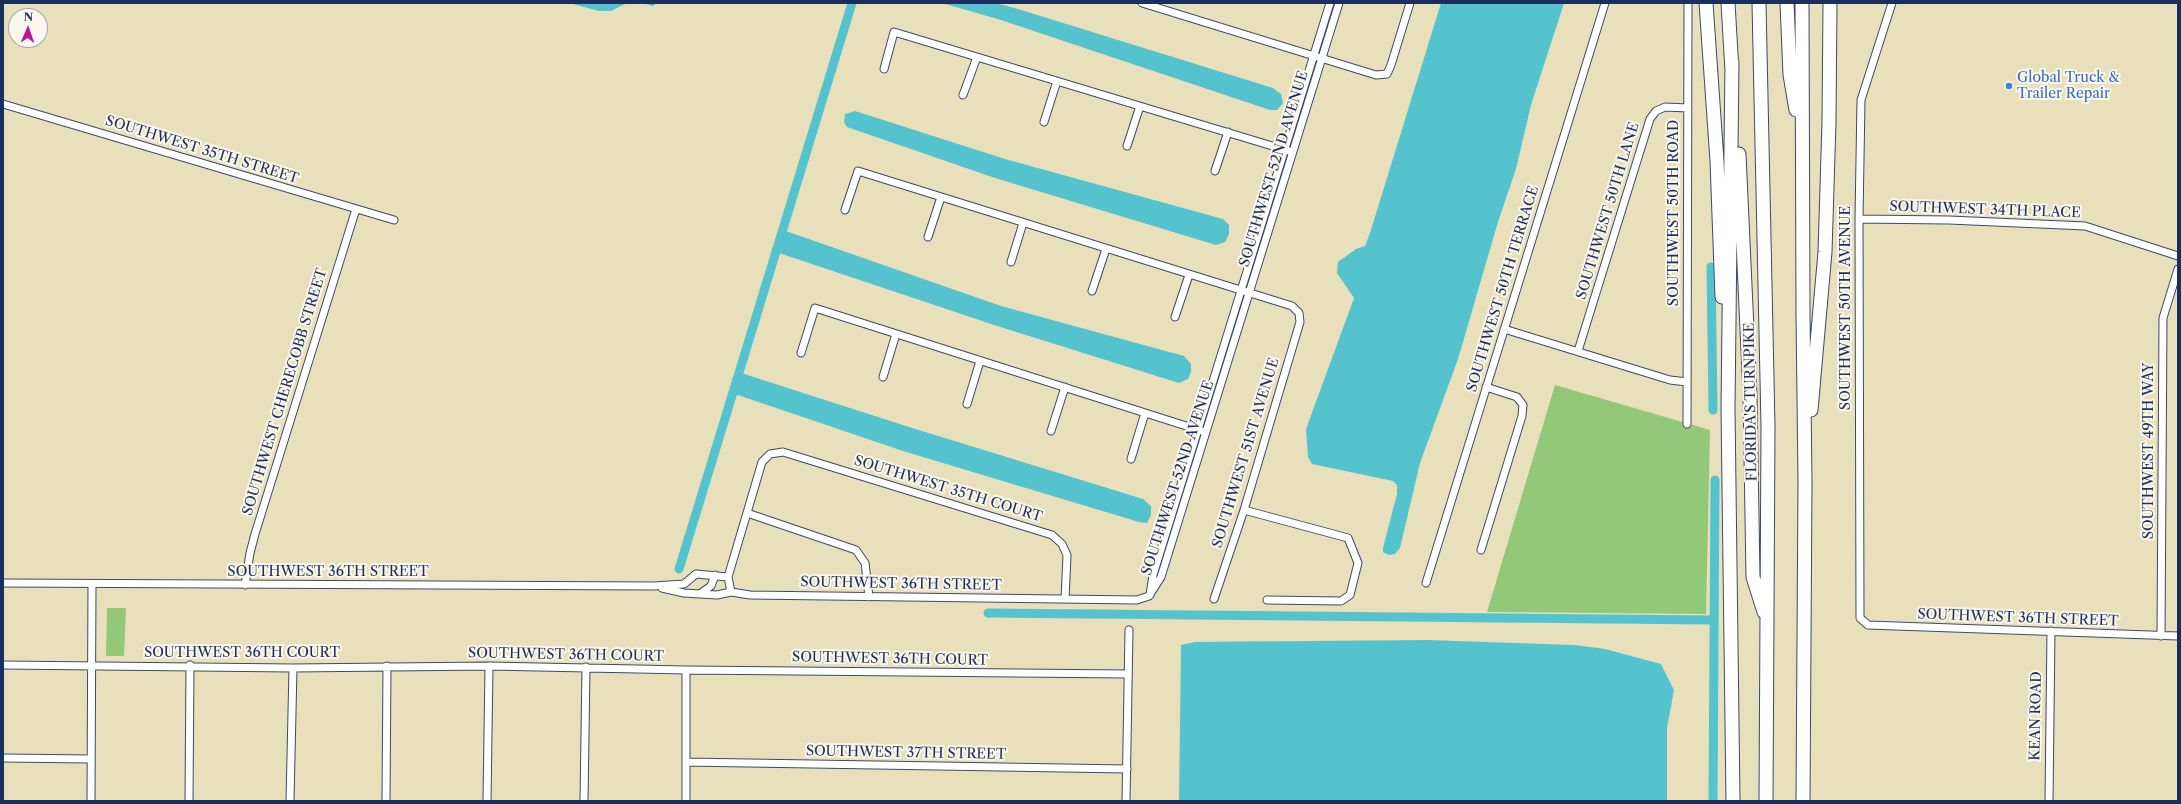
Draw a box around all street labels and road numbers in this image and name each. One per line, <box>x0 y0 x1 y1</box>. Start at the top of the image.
street label: SOUTHWEST 52ND AVENUE <box>1236 69 1312 269</box>
street label: SOUTHWEST 35TH STREET <box>103 113 301 187</box>
street label: SOUTHWEST 50TH LANE <box>1573 120 1643 302</box>
street label: SOUTHWEST 50TH ROAD <box>1666 120 1682 306</box>
street label: SOUTHWEST 50TH TERRACE <box>1464 184 1542 394</box>
street label: SOUTHWEST 34TH PLACE <box>1889 198 2081 222</box>
street label: SOUTHWEST 50TH AVENUE <box>1838 206 1854 410</box>
street label: SOUTHWEST CHERECOBB STREET <box>239 266 331 518</box>
street label: FLORIDA'S TURNPIKE <box>1741 322 1761 482</box>
street label: SOUTHWEST 51ST AVENUE <box>1209 356 1283 550</box>
street label: SOUTHWEST 49TH WAY <box>2141 363 2157 539</box>
street label: SOUTHWEST 52ND AVENUE <box>1138 378 1218 578</box>
street label: SOUTHWEST 35TH COURT <box>852 452 1044 526</box>
street label: SOUTHWEST 36TH STREET <box>227 564 429 580</box>
street label: SOUTHWEST 36TH STREET <box>800 574 1002 594</box>
street label: SOUTHWEST 36TH STREET <box>1917 606 2119 630</box>
street label: SOUTHWEST 36TH COURT <box>144 645 340 661</box>
street label: SOUTHWEST 36TH COURT <box>468 645 664 665</box>
street label: SOUTHWEST 36TH COURT <box>792 649 988 669</box>
street label: KEAN ROAD <box>2027 671 2045 761</box>
street label: SOUTHWEST 37TH STREET <box>806 743 1006 763</box>

